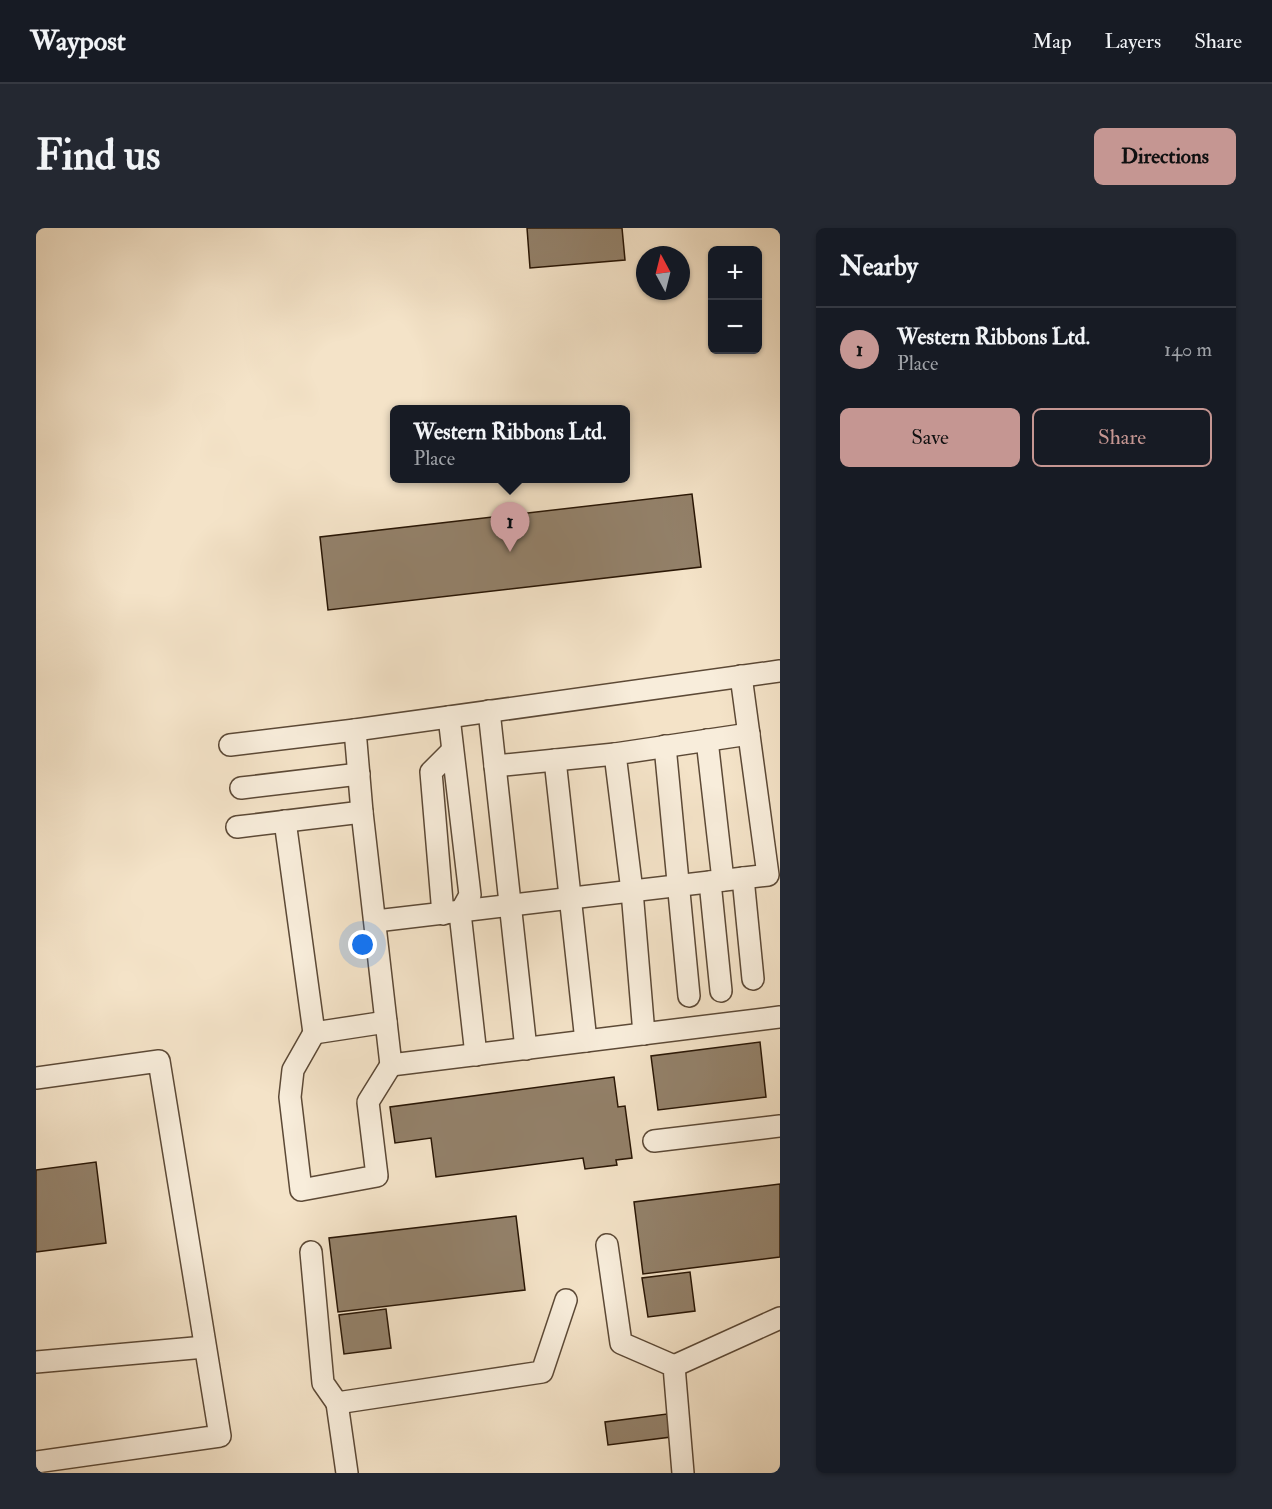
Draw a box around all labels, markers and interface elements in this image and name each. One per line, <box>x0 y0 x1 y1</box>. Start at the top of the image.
text: Waypost <box>30 24 126 59</box>
text: Map <box>1032 28 1072 55</box>
text: Layers <box>1105 28 1161 55</box>
text: Share <box>1194 28 1242 55</box>
button: Directions <box>1094 128 1236 185</box>
text: Find us <box>36 130 160 182</box>
north arrow <box>636 246 690 300</box>
map controls <box>708 246 762 354</box>
button: + <box>708 246 762 300</box>
text: Nearby <box>840 251 918 283</box>
button: − <box>708 300 762 354</box>
text: Western Ribbons Ltd. <box>897 323 1090 351</box>
text: 1 <box>856 337 863 362</box>
text: 140 m <box>1164 337 1212 362</box>
text: Place <box>897 351 938 376</box>
popup <box>390 405 630 483</box>
button: Save <box>840 408 1020 467</box>
button: Share <box>1032 408 1212 467</box>
text: Western Ribbons Ltd. <box>414 418 606 446</box>
text: Place <box>414 446 455 471</box>
pin: 1 <box>490 502 530 552</box>
your location <box>348 930 377 959</box>

